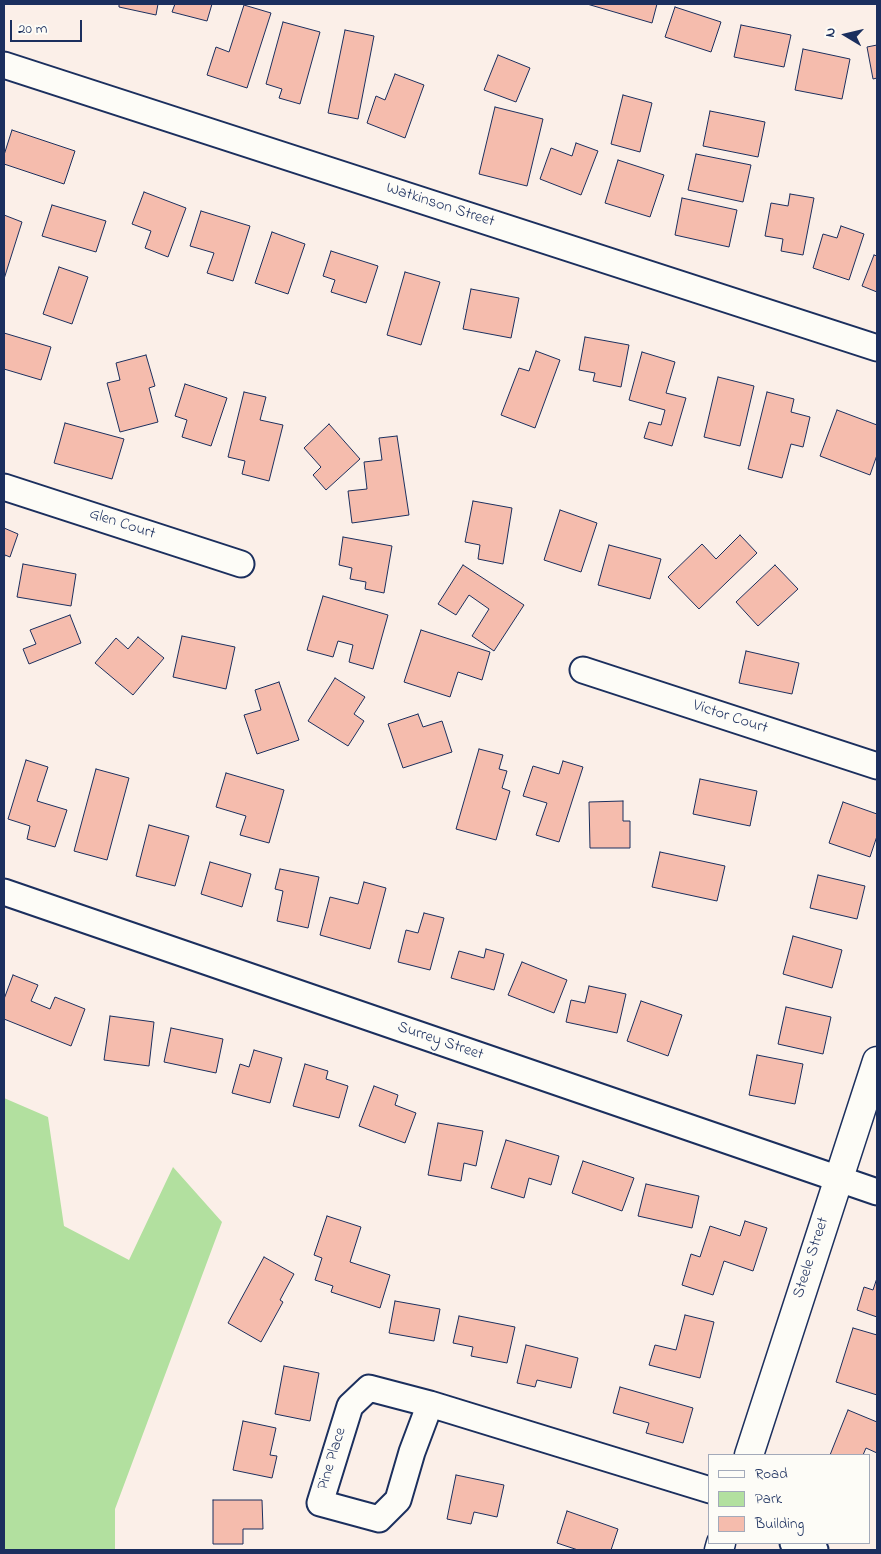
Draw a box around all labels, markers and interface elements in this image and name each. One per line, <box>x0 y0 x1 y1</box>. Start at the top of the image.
scale bar <box>12 10 85 42</box>
north arrow <box>821 10 871 60</box>
text: 20 m <box>18 18 47 40</box>
text: N <box>820 26 842 39</box>
street label: Watkinson Street <box>383 179 497 233</box>
street label: Glen Court <box>87 505 157 545</box>
street label: Victor Court <box>690 697 770 739</box>
street label: Surrey Street <box>394 1018 486 1066</box>
street label: Steele Street <box>790 1215 834 1301</box>
street label: Pine Place <box>314 1426 352 1492</box>
legend <box>708 1454 871 1544</box>
text: Road <box>755 1463 788 1485</box>
text: Park <box>755 1488 782 1510</box>
text: Building <box>755 1513 804 1535</box>

